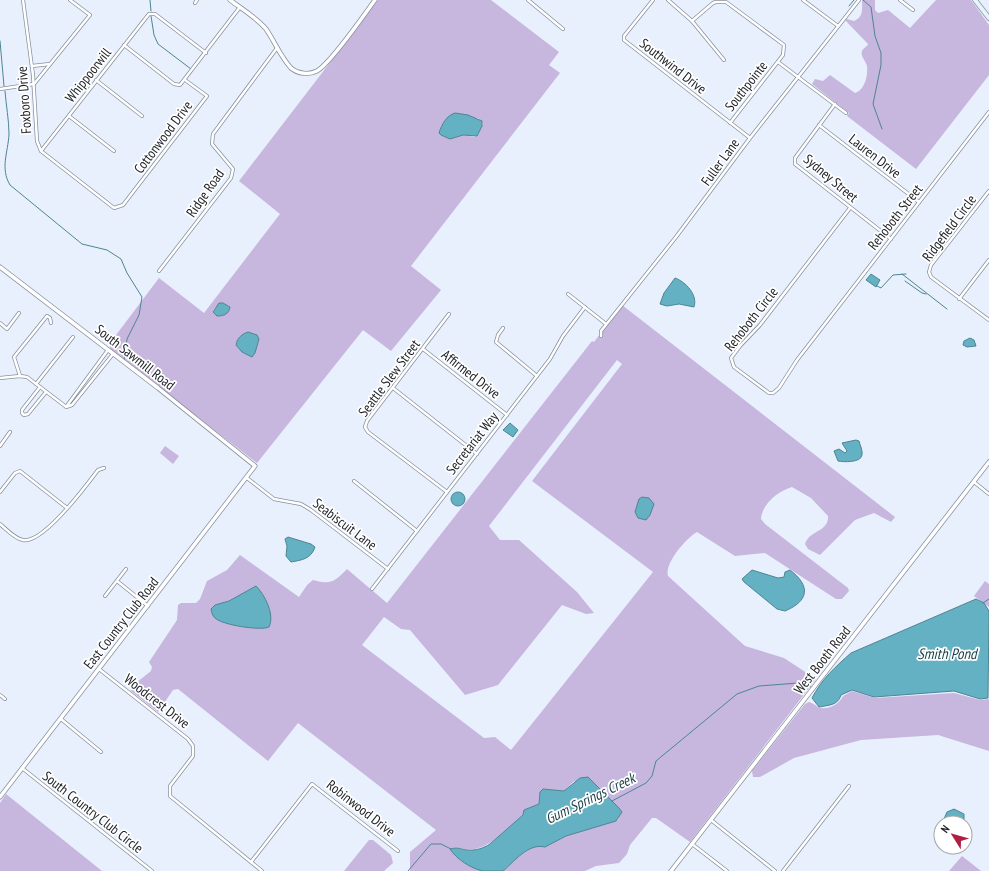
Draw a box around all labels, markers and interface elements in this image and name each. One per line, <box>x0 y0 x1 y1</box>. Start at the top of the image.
street label: Southwind Drive <box>636 34 710 98</box>
street label: Whippoorwill <box>61 43 115 106</box>
street label: Southpointe <box>721 57 771 115</box>
street label: Foxboro Drive <box>13 65 35 134</box>
street label: Cottonwood Drive <box>130 97 196 177</box>
street label: Lauren Drive <box>845 130 905 182</box>
street label: Fuller Lane <box>697 135 743 189</box>
street label: Sydney Street <box>800 150 862 206</box>
street label: Ridge Road <box>182 166 228 220</box>
street label: Rehoboth Street <box>864 181 926 253</box>
street label: Ridgefield Circle <box>918 191 980 265</box>
street label: Rehoboth Circle <box>720 283 782 355</box>
street label: South Sawmill Road <box>91 320 179 394</box>
street label: Seattle Slew Street <box>354 336 424 420</box>
street label: Affirmed Drive <box>438 345 504 403</box>
street label: Secretariat Way <box>442 407 503 478</box>
street label: Seabiscuit Lane <box>310 494 381 554</box>
street label: East Country Club Road <box>80 573 162 673</box>
street label: West Booth Road <box>790 622 854 698</box>
water label: Smith Pond <box>917 644 979 663</box>
street label: Woodcrest Drive <box>120 670 194 732</box>
street label: South Country Club Circle <box>39 767 147 857</box>
water label: Gum Springs Creek <box>542 767 640 828</box>
street label: Robinwood Drive <box>323 776 399 841</box>
north arrow <box>933 815 973 855</box>
text: N <box>938 822 952 836</box>

